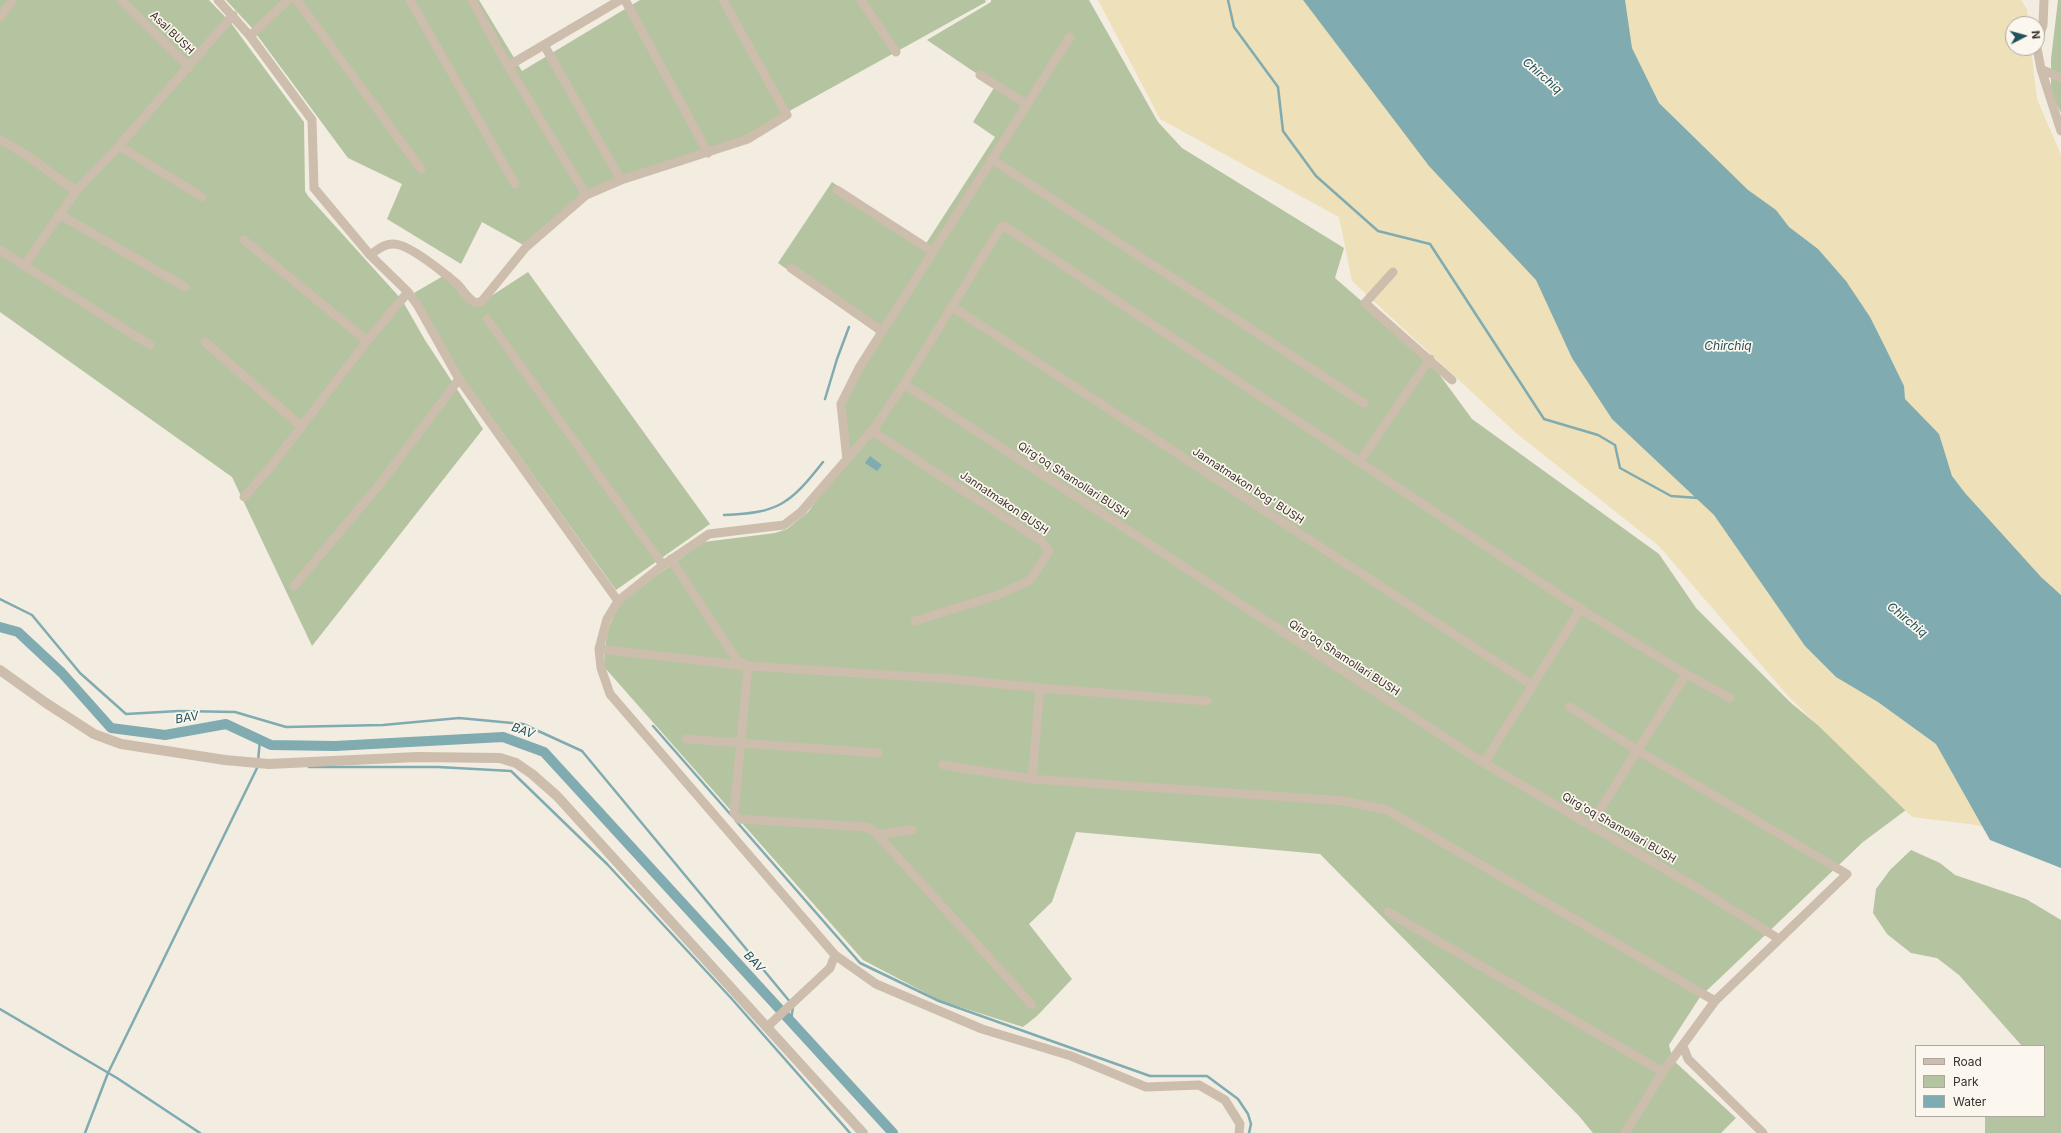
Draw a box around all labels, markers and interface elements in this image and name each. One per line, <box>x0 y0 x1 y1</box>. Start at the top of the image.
street label: Asal BUSH <box>147 9 197 57</box>
north arrow <box>2005 16 2045 56</box>
text: N <box>2029 30 2043 40</box>
water label: Chirchiq <box>1519 55 1565 97</box>
water label: Chirchiq <box>1704 339 1752 353</box>
street label: Qirg'oq Shamollari BUSH <box>1015 439 1131 521</box>
street label: Jannatmakon bog' BUSH <box>1190 445 1306 527</box>
street label: Jannatmakon BUSH <box>957 469 1051 537</box>
water label: Chirchiq <box>1884 600 1930 640</box>
street label: Qirg'oq Shamollari BUSH <box>1286 617 1402 699</box>
water label: BAV <box>174 709 200 727</box>
water label: BAV <box>509 720 537 742</box>
street label: Qirg'oq Shamollari BUSH <box>1560 790 1678 866</box>
water label: BAV <box>741 948 767 976</box>
legend <box>1915 1045 2045 1117</box>
text: Road <box>1953 1054 1982 1069</box>
text: Park <box>1953 1074 1979 1089</box>
text: Water <box>1953 1094 1986 1109</box>

